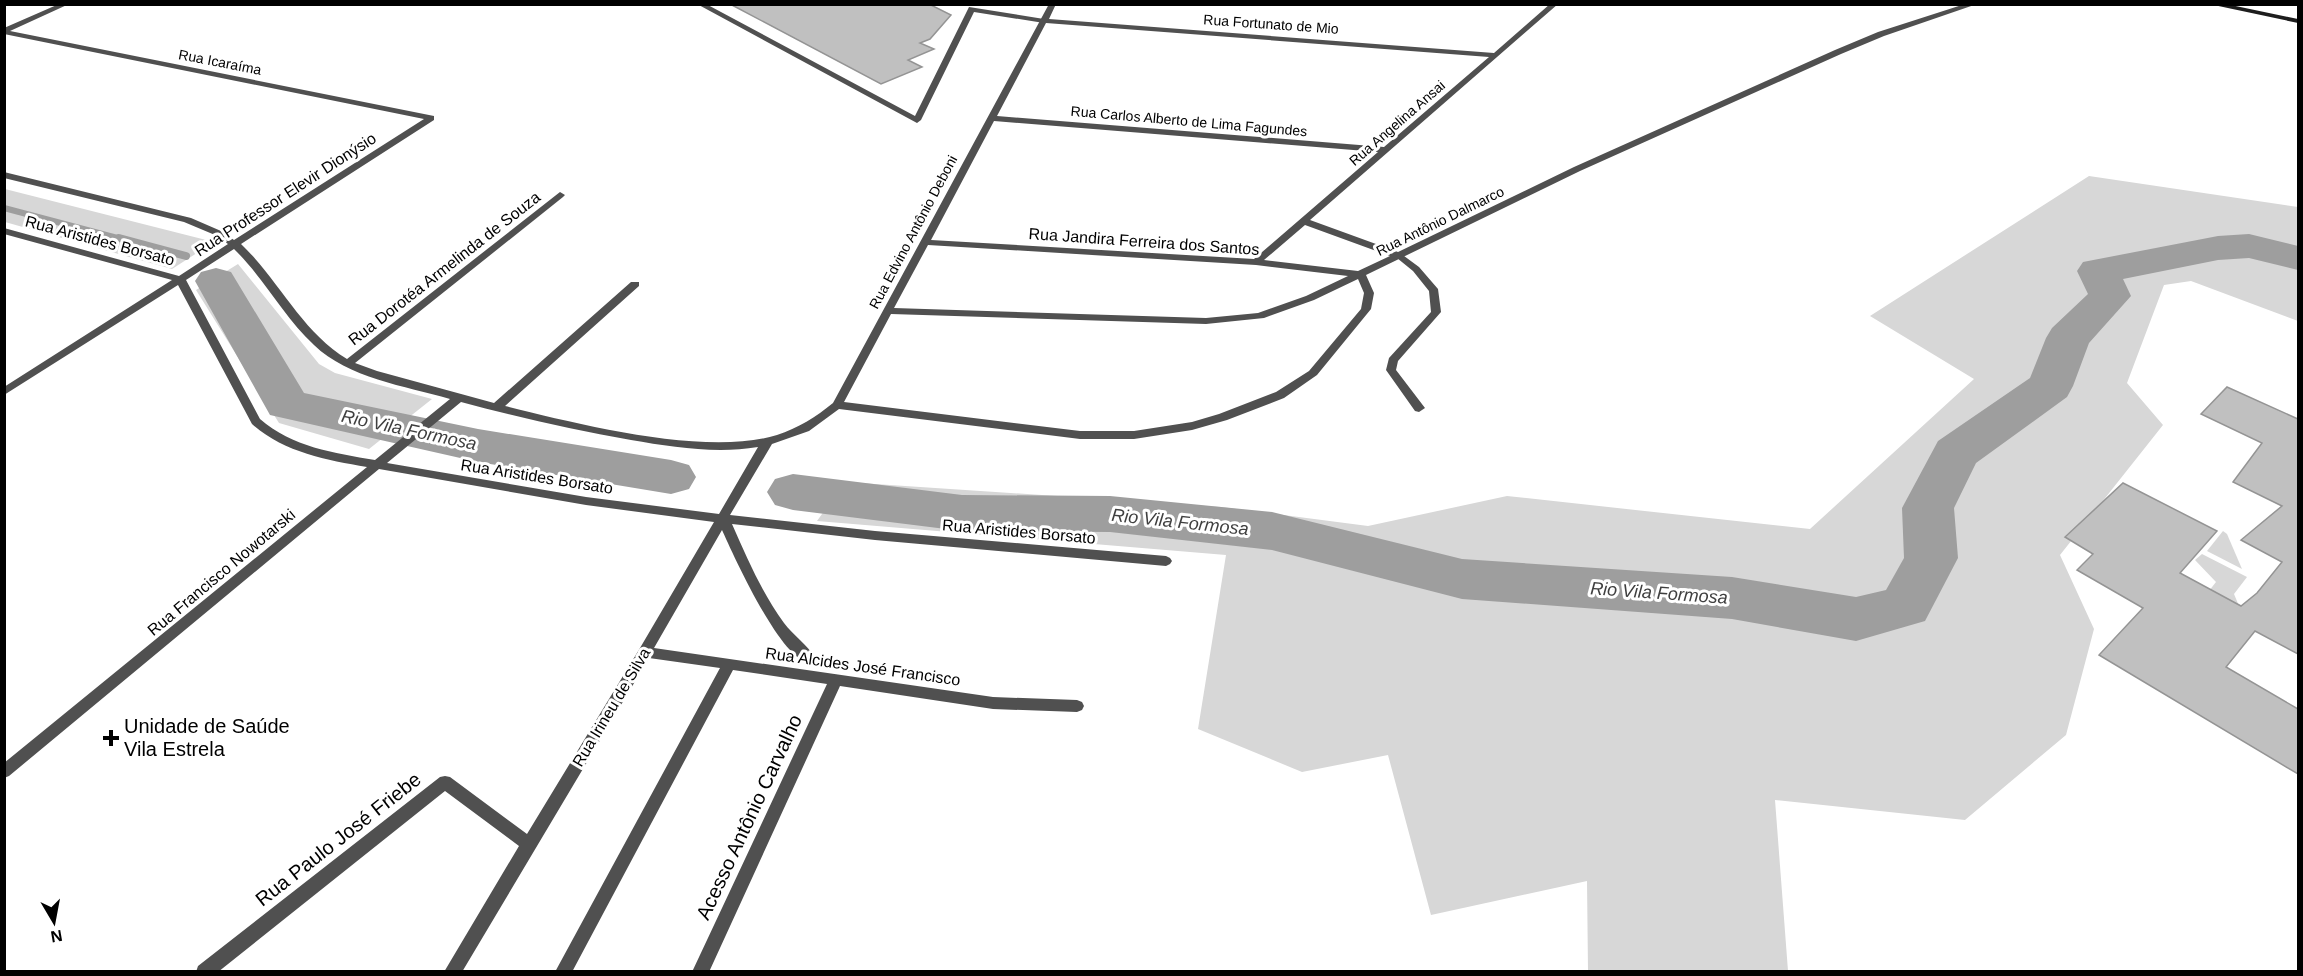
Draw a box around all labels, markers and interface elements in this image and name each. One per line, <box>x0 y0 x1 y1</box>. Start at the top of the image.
street label: Rua Fortunato de Mio <box>1203 11 1339 37</box>
street label: Rua Icaraíma <box>177 46 263 78</box>
street label: Rua Angelina Ansai <box>1346 77 1448 169</box>
street label: Rua Carlos Alberto de Lima Fagundes <box>1070 103 1308 139</box>
street label: Rua Professor Elevir Dionýsio <box>192 129 379 259</box>
street label: Rua Edvino Antônio Deboni <box>866 153 960 311</box>
street label: Rua Antônio Dalmarco <box>1374 183 1507 259</box>
street label: Rua Dorotéa Armelinda de Souza <box>345 188 544 348</box>
street label: Rua Aristides Borsato <box>23 212 176 269</box>
street label: Rua Jandira Ferreira dos Santos <box>1028 225 1260 258</box>
water label: Rio Vila Formosa <box>340 406 478 454</box>
street label: Rua Aristides Borsato <box>460 456 614 497</box>
water label: Rio Vila Formosa <box>1110 505 1250 539</box>
street label: Rua Francisco Nowotarski <box>144 506 298 639</box>
street label: Rua Aristides Borsato <box>942 516 1096 547</box>
water label: Rio Vila Formosa <box>1590 578 1728 608</box>
street label: Rua Alcides José Francisco <box>764 644 962 689</box>
street label: Rua Irineu de Silva <box>569 645 654 770</box>
street label: Acesso Antônio Carvalho <box>692 711 806 923</box>
place label: Unidade de Saúde Vila Estrela <box>124 715 290 760</box>
marker: Unidade de Saúde Vila Estrela <box>102 729 120 747</box>
street label: Rua Paulo José Friebe <box>251 768 425 910</box>
north arrow <box>24 892 84 952</box>
text: N <box>49 927 64 946</box>

